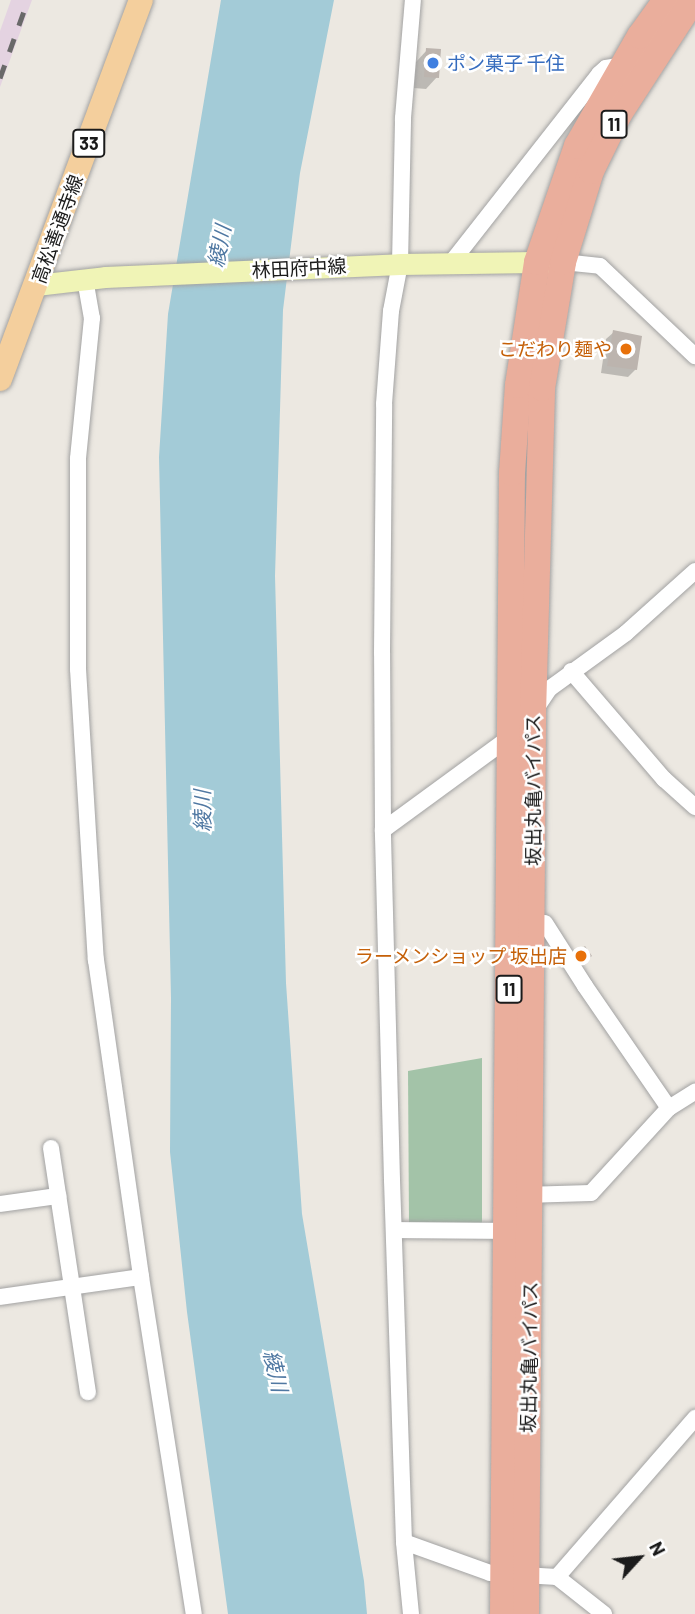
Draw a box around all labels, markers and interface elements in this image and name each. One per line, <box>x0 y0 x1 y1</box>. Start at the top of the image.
place label: ポン菓子 千住 <box>447 52 565 74</box>
marker: ポン菓子 千住 <box>425 55 441 71</box>
road number: 11 <box>600 110 628 139</box>
road number: 33 <box>72 128 106 158</box>
street label: 高松善通寺線 <box>27 172 87 286</box>
water label: 綾川 <box>203 223 235 269</box>
street label: 林田府中線 <box>251 254 347 282</box>
place label: こだわり麺や <box>498 338 612 360</box>
marker: こだわり麺や <box>618 341 634 357</box>
street label: 坂出丸亀バイパス <box>522 714 544 866</box>
water label: 綾川 <box>189 790 215 832</box>
place label: ラーメンショップ 坂出店 <box>354 945 567 967</box>
marker: ラーメンショップ 坂出店 <box>573 948 589 964</box>
road number: 11 <box>495 974 523 1004</box>
street label: 坂出丸亀バイパス <box>516 1281 542 1433</box>
water label: 綾川 <box>259 1348 293 1394</box>
north arrow <box>604 1523 674 1593</box>
text: N <box>645 1537 671 1559</box>

